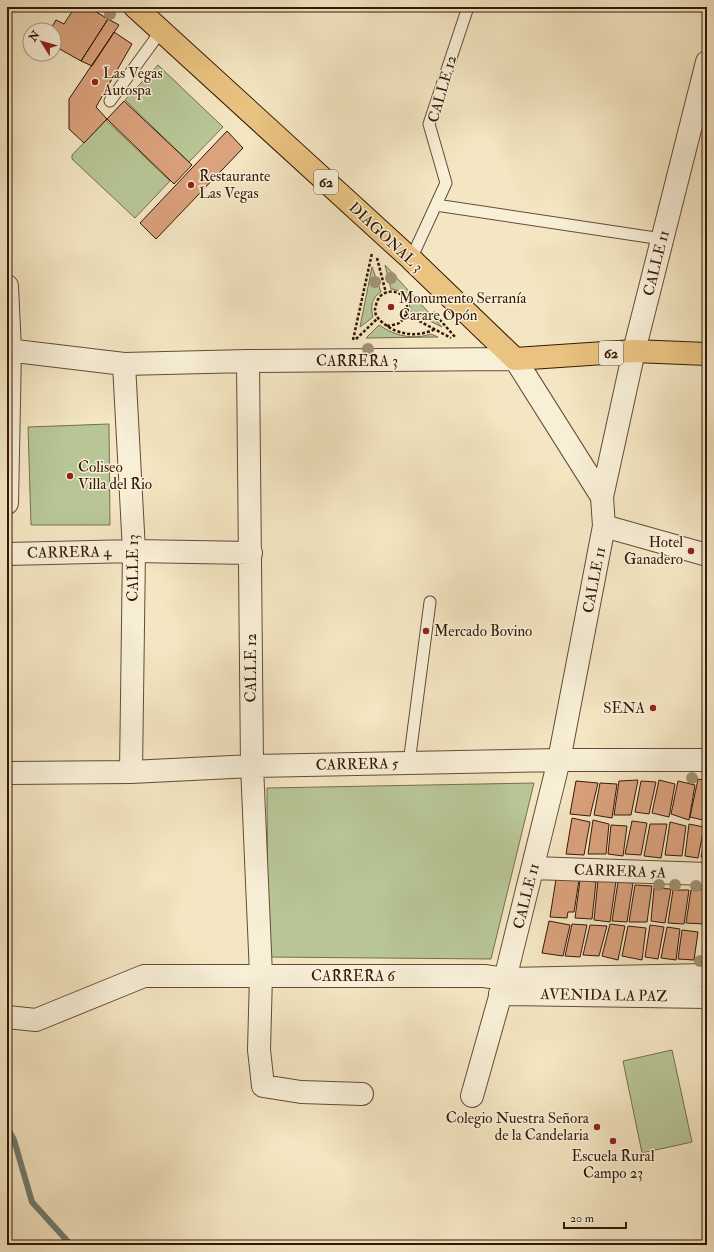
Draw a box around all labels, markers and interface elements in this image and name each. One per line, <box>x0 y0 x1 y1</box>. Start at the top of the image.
north arrow <box>22 22 62 62</box>
text: N <box>26 28 43 45</box>
street label: CALLE 12 <box>424 53 461 125</box>
place label: Las Vegas Autospa <box>102 64 163 101</box>
marker: Las Vegas Autospa <box>90 77 100 87</box>
place label: Restaurante Las Vegas <box>199 167 270 203</box>
road number: 62 <box>314 170 338 194</box>
marker: Restaurante Las Vegas <box>186 180 196 190</box>
street label: DIAGONAL 3 <box>345 198 427 277</box>
street label: CALLE 11 <box>639 228 674 298</box>
place label: Monumento Serranía Carare Opón <box>399 289 527 326</box>
marker: Monumento Serranía Carare Opón <box>386 302 396 312</box>
road number: 62 <box>599 341 623 365</box>
street label: CARRERA 3 <box>316 352 398 371</box>
place label: Coliseo Villa del Rio <box>78 458 152 494</box>
marker: Coliseo Villa del Rio <box>65 471 75 481</box>
place label: Hotel Ganadero <box>624 533 683 569</box>
street label: CALLE 13 <box>124 534 143 602</box>
street label: CARRERA 4 <box>27 542 112 563</box>
street label: CALLE 11 <box>579 545 610 615</box>
marker: Hotel Ganadero <box>686 546 696 556</box>
place label: Mercado Bovino <box>434 622 532 641</box>
marker: Mercado Bovino <box>421 626 431 636</box>
street label: CALLE 12 <box>242 633 261 703</box>
place label: SENA <box>603 699 645 718</box>
marker: SENA <box>648 703 658 713</box>
street label: CARRERA 5 <box>315 754 399 775</box>
street label: CARRERA 5A <box>574 860 667 883</box>
street label: CALLE 11 <box>509 861 544 931</box>
street label: CARRERA 6 <box>311 967 396 986</box>
street label: AVENIDA LA PAZ <box>539 985 668 1006</box>
place label: Colegio Nuestra Señora de la Candelaria <box>446 1109 590 1145</box>
marker: Colegio Nuestra Señora de la Candelaria <box>592 1122 602 1132</box>
marker: Escuela Rural Campo 23 <box>608 1136 618 1146</box>
place label: Escuela Rural Campo 23 <box>571 1147 655 1184</box>
scale bar <box>564 1204 626 1230</box>
text: 20 m <box>570 1211 595 1226</box>

